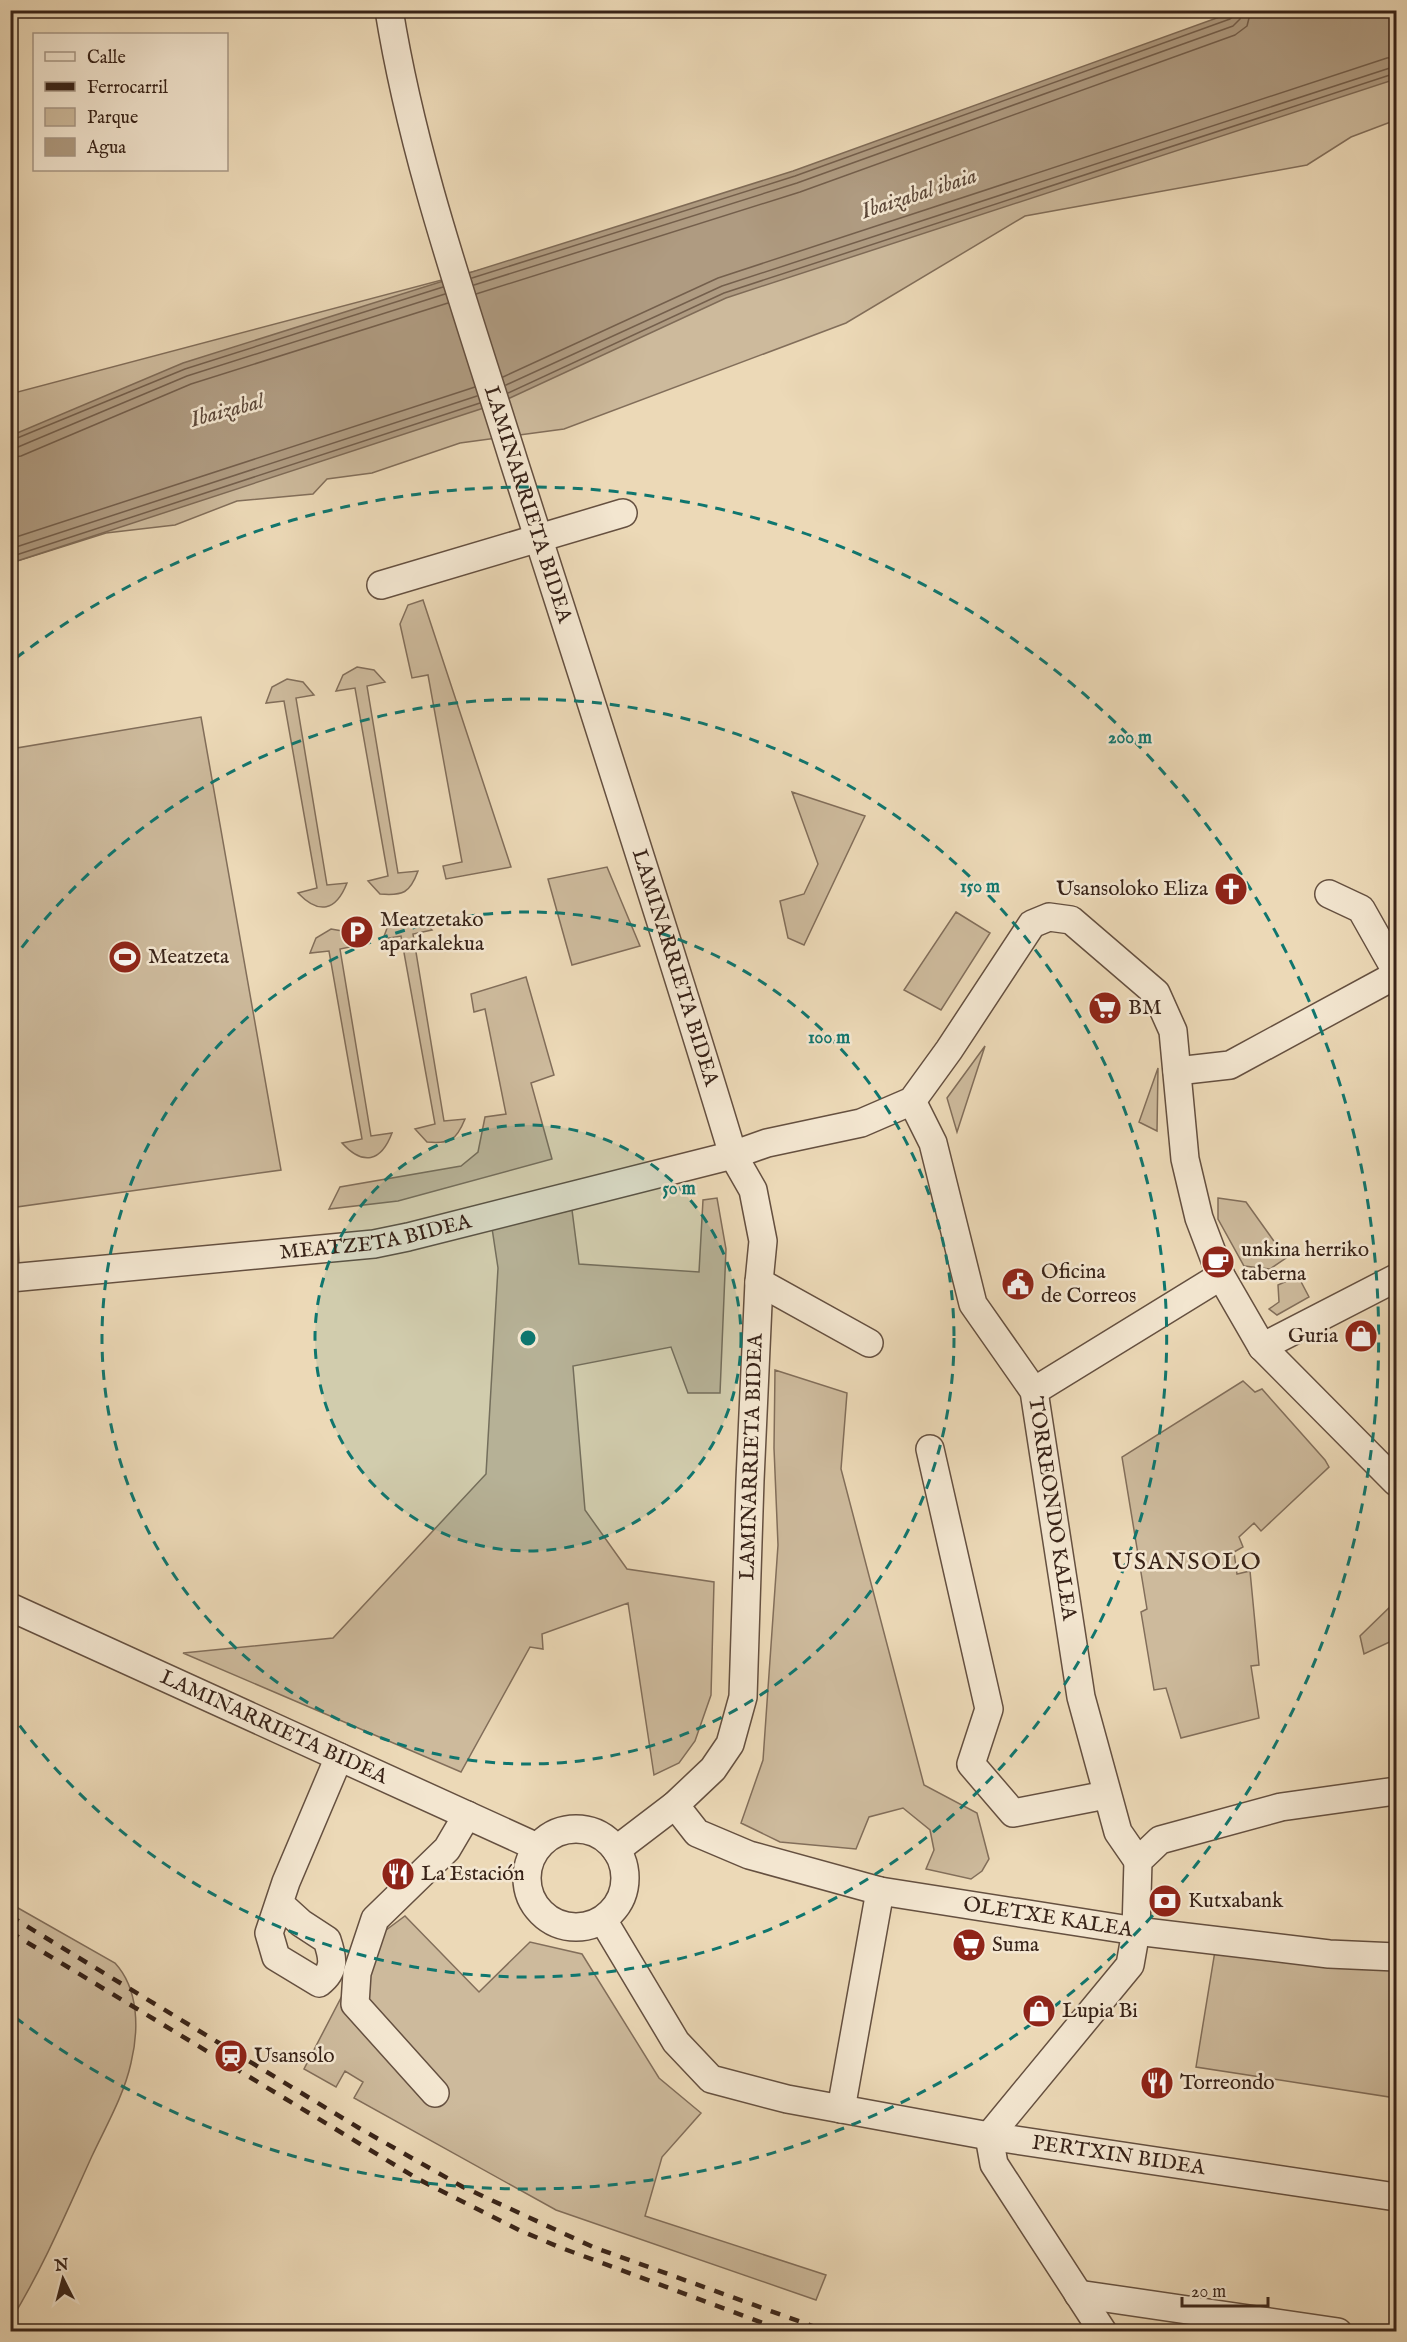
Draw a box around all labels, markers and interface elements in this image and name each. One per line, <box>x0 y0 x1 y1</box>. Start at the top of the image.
legend <box>33 33 228 171</box>
text: Calle <box>87 47 126 70</box>
text: Ferrocarril <box>87 77 168 100</box>
text: Parque <box>87 107 138 130</box>
text: Agua <box>86 137 126 160</box>
water label: Ibaizabal ibaia <box>857 162 981 226</box>
street label: LAMINARRIETA BIDEA <box>477 383 579 627</box>
water label: Ibaizabal <box>186 387 269 434</box>
text: 200 m <box>1108 727 1152 750</box>
street label: LAMINARRIETA BIDEA <box>625 846 725 1090</box>
church icon: Usansoloko Eliza <box>1213 871 1249 907</box>
text: 150 m <box>960 876 1000 899</box>
place label: Usansoloko Eliza <box>1056 876 1209 903</box>
place label: Meatzetako aparkalekua <box>380 907 485 958</box>
parking icon: Meatzetako aparkalekua <box>339 914 375 950</box>
sports icon: Meatzeta <box>107 939 143 975</box>
place label: Meatzeta <box>148 944 230 971</box>
supermarket icon: BM <box>1087 990 1123 1026</box>
place label: BM <box>1128 995 1162 1022</box>
text: 100 m <box>808 1027 850 1050</box>
text: 50 m <box>662 1178 696 1201</box>
street label: MEATZETA BIDEA <box>278 1208 475 1266</box>
place label: unkina herriko taberna <box>1241 1237 1369 1288</box>
cafe icon: unkina herriko taberna <box>1200 1244 1236 1280</box>
place label: Oficina de Correos <box>1041 1259 1136 1310</box>
public building icon: Oficina de Correos <box>1000 1266 1036 1302</box>
shop icon: Guria <box>1343 1318 1379 1354</box>
place label: Guria <box>1288 1323 1339 1350</box>
centre of rings <box>518 1328 538 1348</box>
street label: LAMINARRIETA BIDEA <box>734 1332 770 1581</box>
street label: TORREONDO KALEA <box>1022 1395 1083 1623</box>
district label: USANSOLO <box>1112 1547 1262 1578</box>
street label: LAMINARRIETA BIDEA <box>156 1664 393 1791</box>
restaurant icon: La Estación <box>380 1856 416 1892</box>
place label: La Estación <box>421 1861 525 1888</box>
bank icon: Kutxabank <box>1147 1883 1183 1919</box>
place label: Kutxabank <box>1188 1888 1284 1915</box>
street label: OLETXE KALEA <box>961 1891 1135 1944</box>
supermarket icon: Suma <box>951 1927 987 1963</box>
place label: Suma <box>992 1932 1040 1959</box>
shop icon: Lupia Bi <box>1021 1993 1057 2029</box>
place label: Lupia Bi <box>1062 1998 1138 2025</box>
station icon: Usansolo <box>213 2038 249 2074</box>
place label: Usansolo <box>254 2043 334 2070</box>
restaurant icon: Torreondo <box>1139 2065 1175 2101</box>
place label: Torreondo <box>1180 2070 1275 2097</box>
street label: PERTXIN BIDEA <box>1030 2129 1208 2182</box>
north arrow <box>33 2249 93 2309</box>
text: N <box>53 2255 70 2277</box>
scale bar <box>1182 2270 1268 2308</box>
text: 20 m <box>1191 2281 1226 2304</box>

